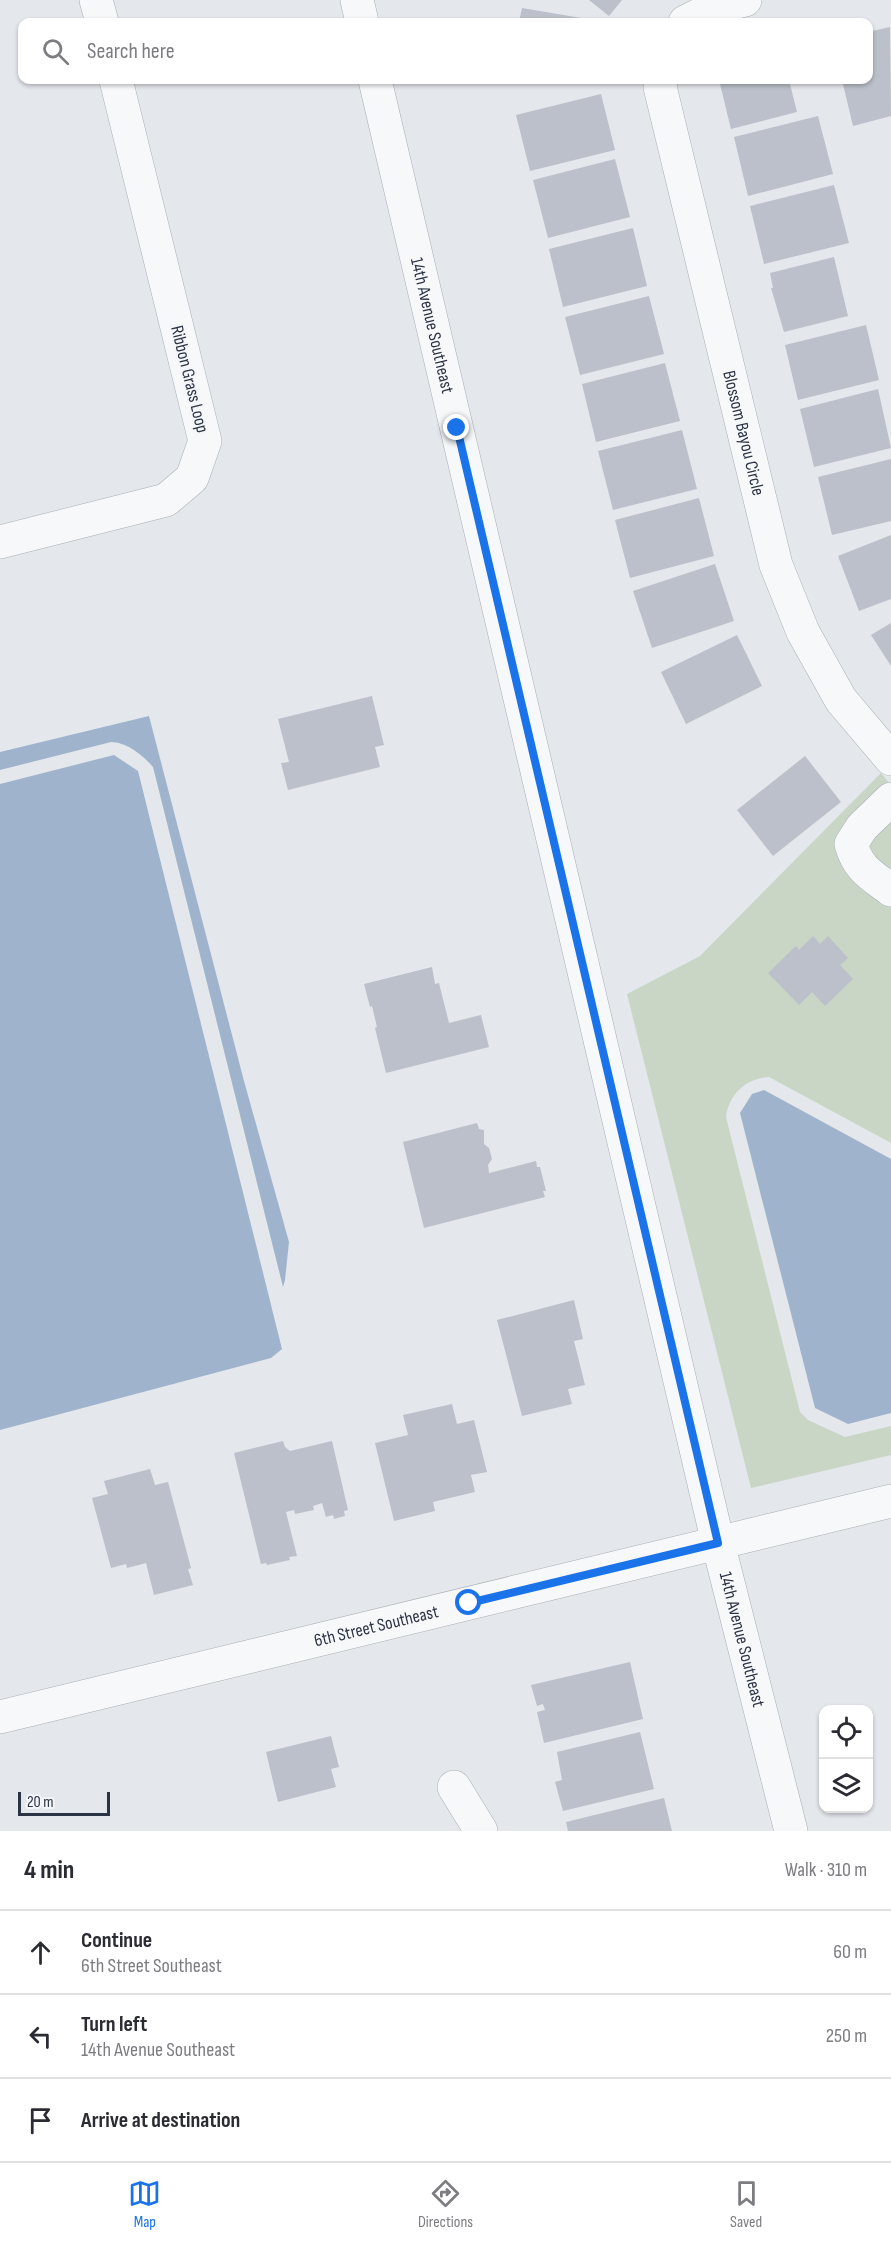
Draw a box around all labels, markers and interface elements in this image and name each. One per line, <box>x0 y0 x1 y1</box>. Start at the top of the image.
search box <box>18 18 873 84</box>
icon: search <box>39 35 72 68</box>
text: Search here <box>87 38 174 65</box>
street label: 14th Avenue Southeast <box>406 255 458 396</box>
street label: Ribbon Grass Loop <box>166 323 213 435</box>
street label: Blossom Bayou Circle <box>718 368 769 498</box>
route end <box>443 414 469 440</box>
street label: 14th Avenue Southeast <box>715 1569 769 1710</box>
route start <box>455 1589 481 1615</box>
street label: 6th Street Southeast <box>312 1601 441 1651</box>
map controls <box>819 1705 873 1813</box>
button: locate <box>819 1705 873 1759</box>
button: layers <box>819 1759 873 1813</box>
scale bar <box>18 1789 110 1816</box>
text: 20 m <box>27 1793 54 1812</box>
text: 4 min <box>24 1855 74 1886</box>
text: Walk · 310 m <box>785 1858 867 1882</box>
text: Continue <box>81 1927 152 1954</box>
icon: ahead <box>24 1936 57 1969</box>
text: 60 m <box>833 1940 867 1964</box>
text: 6th Street Southeast <box>81 1954 222 1978</box>
text: Turn left <box>81 2011 147 2038</box>
icon: left <box>24 2020 57 2053</box>
text: 250 m <box>826 2024 867 2048</box>
text: 14th Avenue Southeast <box>81 2038 235 2062</box>
icon: arrive <box>24 2104 57 2137</box>
text: Arrive at destination <box>81 2107 240 2134</box>
tab: Map <box>128 2177 161 2232</box>
tab: Directions <box>418 2177 473 2232</box>
tab: Saved <box>730 2177 763 2232</box>

